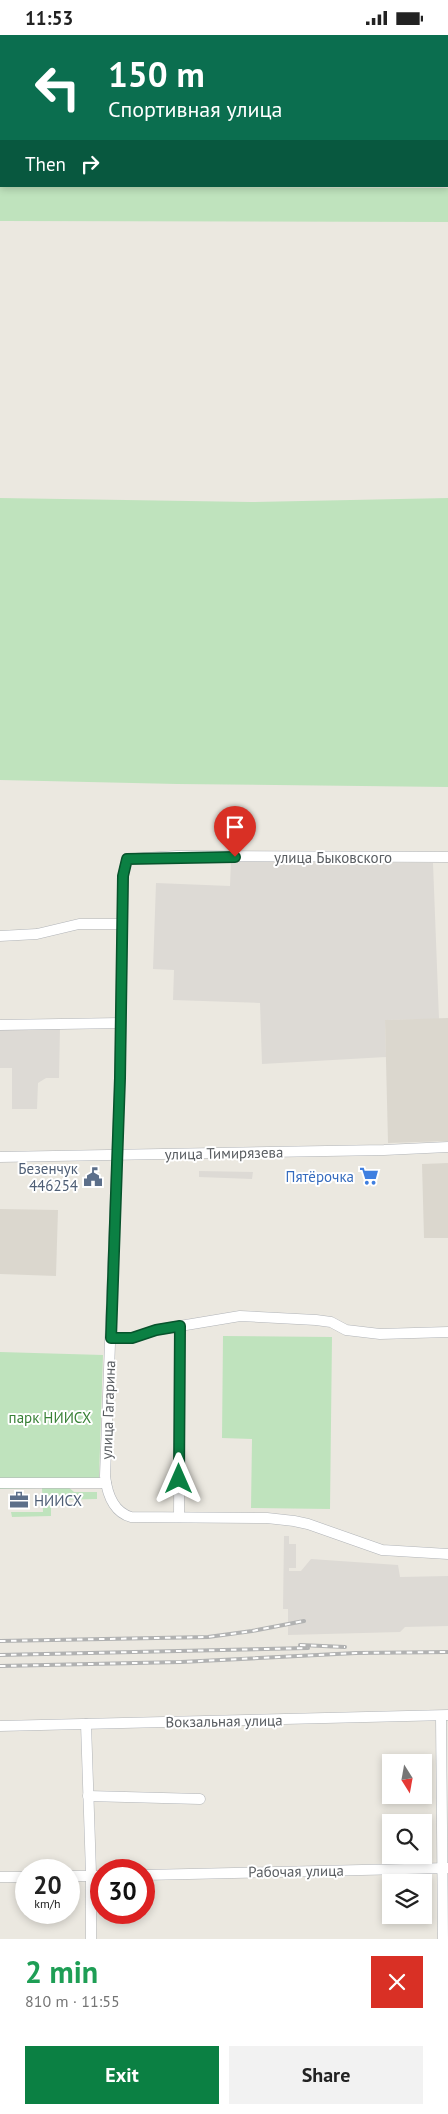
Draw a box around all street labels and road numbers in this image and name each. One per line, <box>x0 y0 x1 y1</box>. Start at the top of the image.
street label: улица Быковского <box>274 848 392 867</box>
street label: улица Тимирязева <box>164 1142 284 1164</box>
street label: улица Гагарина <box>97 1360 119 1460</box>
street label: Вокзальная улица <box>165 1710 283 1732</box>
street label: Рабочая улица <box>248 1861 344 1881</box>

